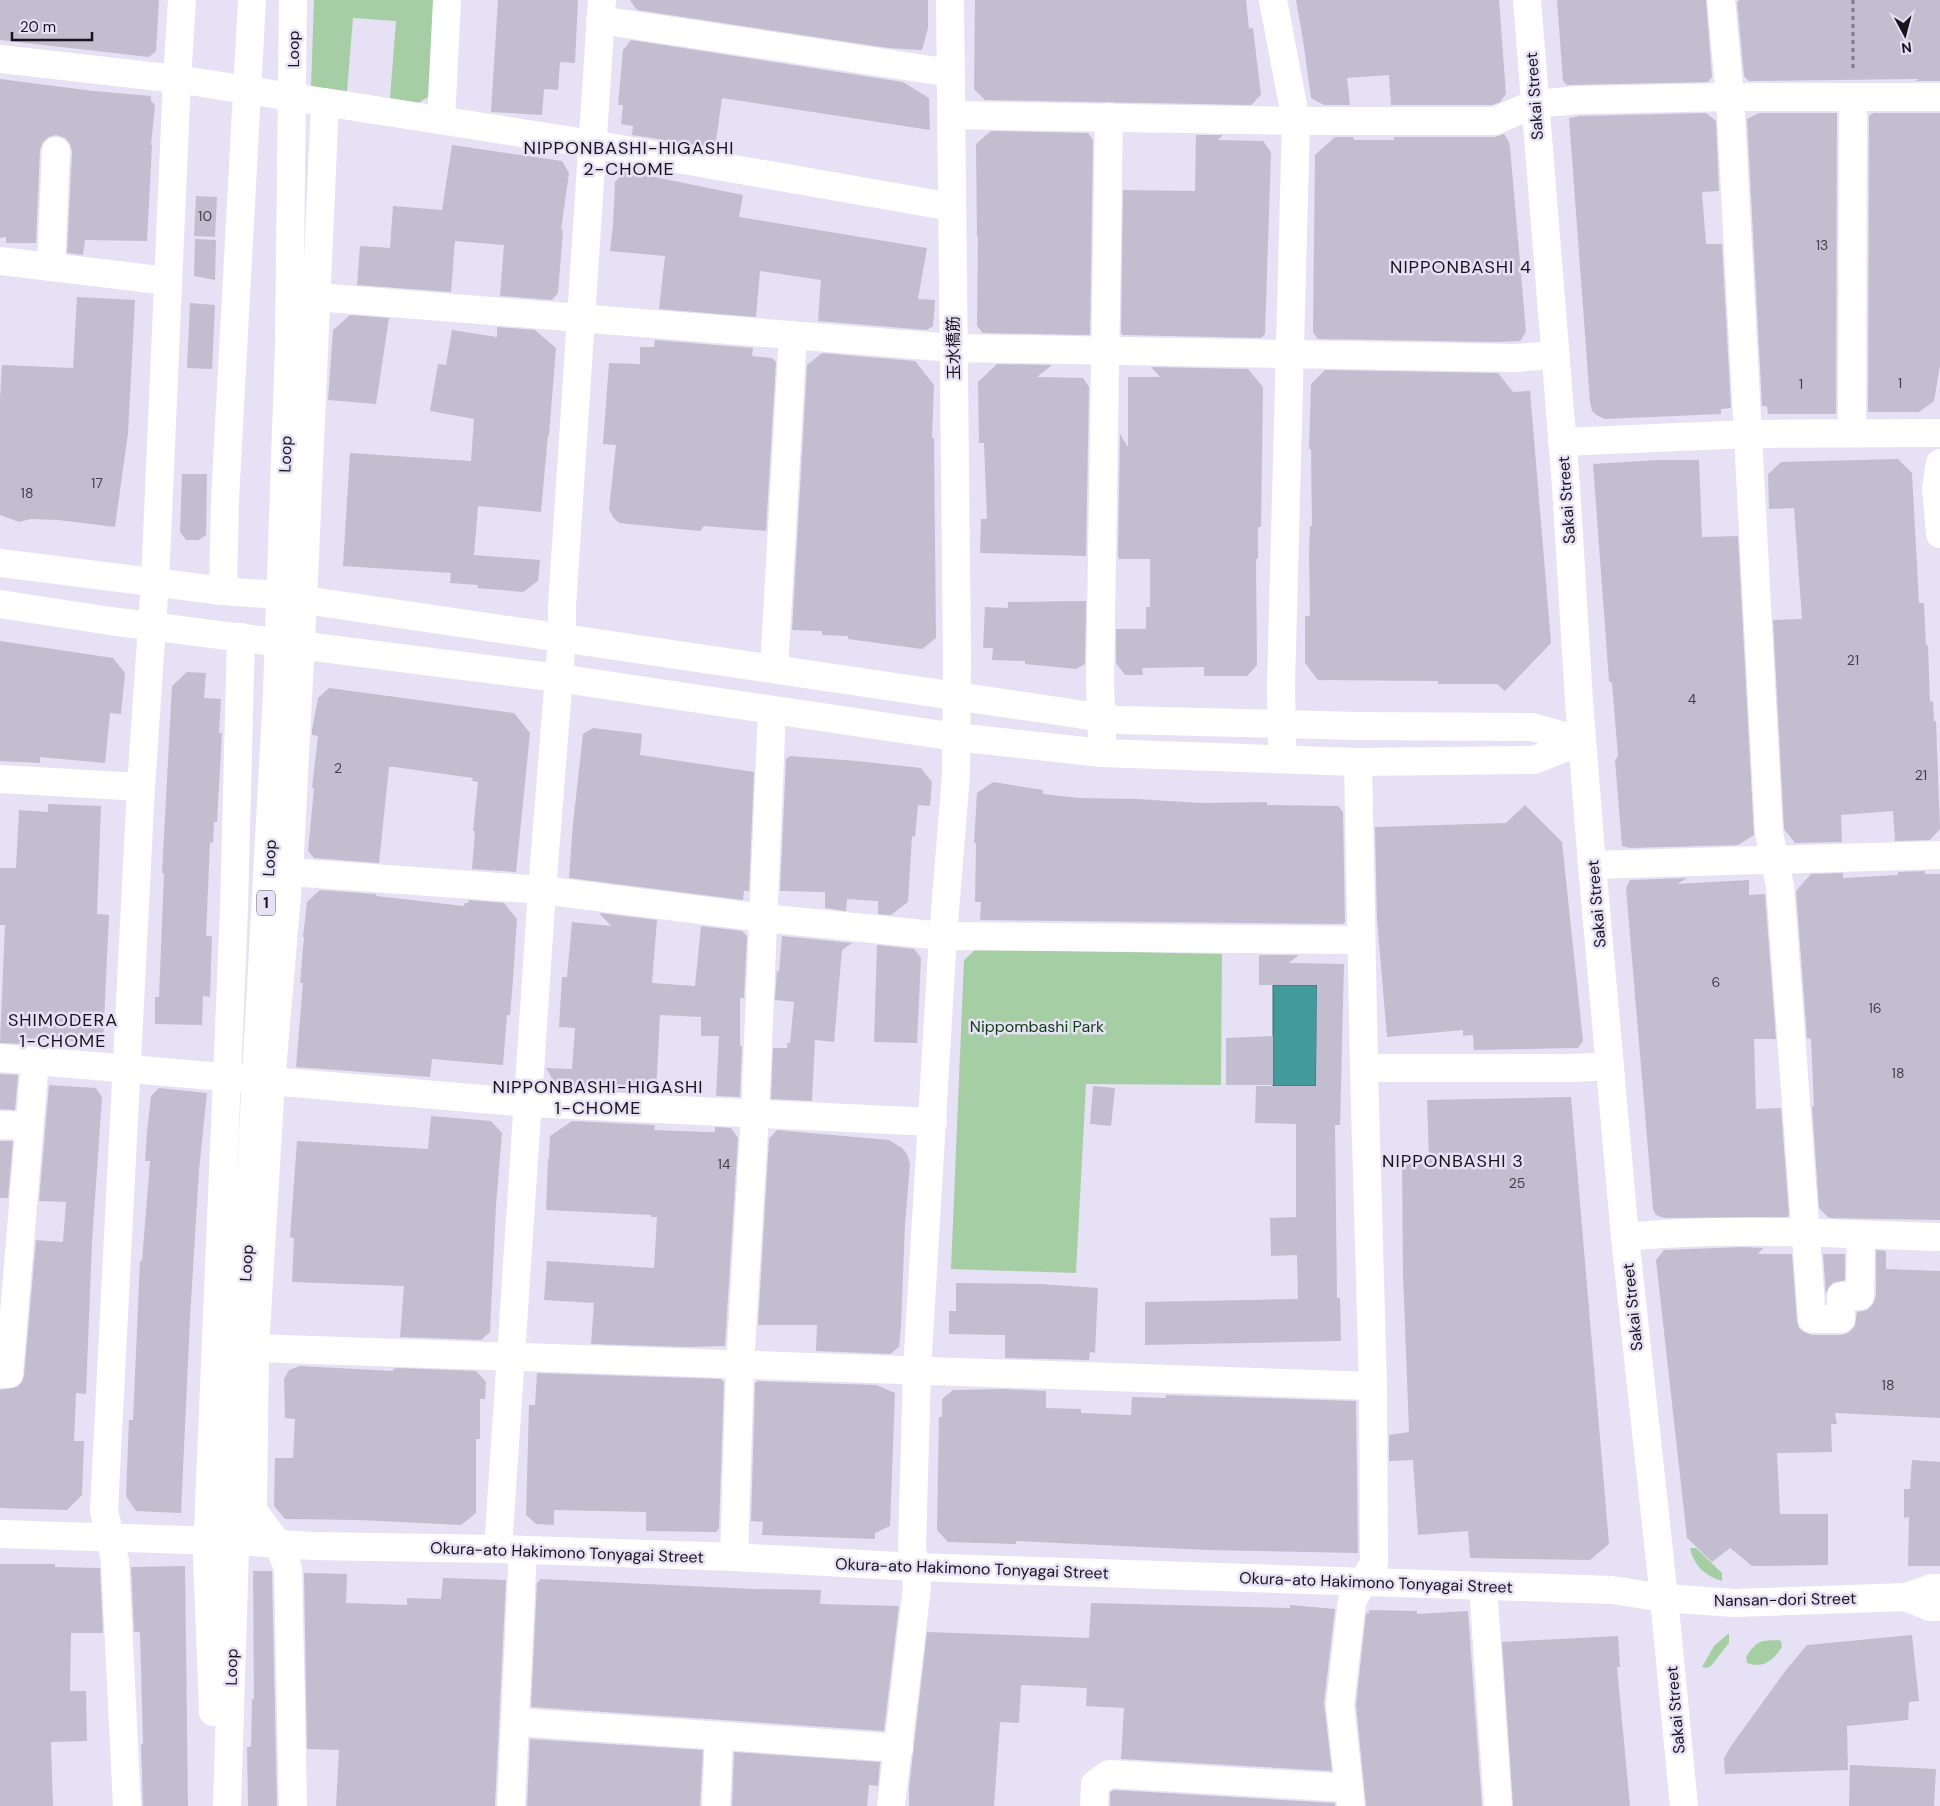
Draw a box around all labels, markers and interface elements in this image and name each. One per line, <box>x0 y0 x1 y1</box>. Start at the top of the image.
scale bar <box>12 10 92 42</box>
north arrow <box>1880 10 1930 60</box>
text: 20 m <box>20 17 56 37</box>
street label: Loop <box>283 30 304 68</box>
text: N <box>1900 38 1913 57</box>
street label: Sakai Street <box>1521 51 1548 141</box>
district label: NIPPONBASHI-HIGASHI 2-CHOME <box>523 136 735 181</box>
house number: 10 <box>198 207 212 225</box>
house number: 13 <box>1816 236 1828 254</box>
district label: NIPPONBASHI 4 <box>1390 255 1532 279</box>
street label: 玉水橋筋 <box>942 316 965 380</box>
house number: 1 <box>1898 374 1902 392</box>
house number: 1 <box>1799 375 1803 393</box>
street label: Loop <box>274 435 297 473</box>
street label: Sakai Street <box>1553 455 1580 545</box>
house number: 17 <box>91 474 103 492</box>
house number: 18 <box>21 484 33 502</box>
house number: 21 <box>1847 651 1859 669</box>
house number: 4 <box>1688 690 1697 708</box>
house number: 2 <box>334 759 342 777</box>
house number: 21 <box>1915 766 1927 784</box>
street label: Loop <box>258 839 281 877</box>
street label: Sakai Street <box>1582 859 1611 949</box>
road number: 1 <box>257 890 275 916</box>
house number: 6 <box>1712 973 1720 991</box>
house number: 16 <box>1868 999 1882 1017</box>
district label: SHIMODERA 1-CHOME <box>8 1008 118 1053</box>
park label: Nippombashi Park <box>970 1016 1104 1037</box>
house number: 18 <box>1892 1064 1904 1082</box>
district label: NIPPONBASHI-HIGASHI 1-CHOME <box>492 1075 704 1120</box>
district label: NIPPONBASHI 3 <box>1382 1149 1524 1173</box>
house number: 14 <box>718 1155 731 1173</box>
house number: 25 <box>1509 1174 1525 1192</box>
street label: Loop <box>235 1244 258 1282</box>
street label: Sakai Street <box>1617 1262 1648 1352</box>
house number: 18 <box>1882 1376 1894 1394</box>
street label: Okura-ato Hakimono Tonyagai Street <box>430 1537 704 1568</box>
street label: Okura-ato Hakimono Tonyagai Street <box>835 1553 1109 1584</box>
street label: Okura-ato Hakimono Tonyagai Street <box>1239 1567 1513 1598</box>
street label: Nansan-dori Street <box>1714 1588 1856 1611</box>
street label: Loop <box>221 1648 242 1686</box>
street label: Sakai Street <box>1661 1665 1690 1755</box>

